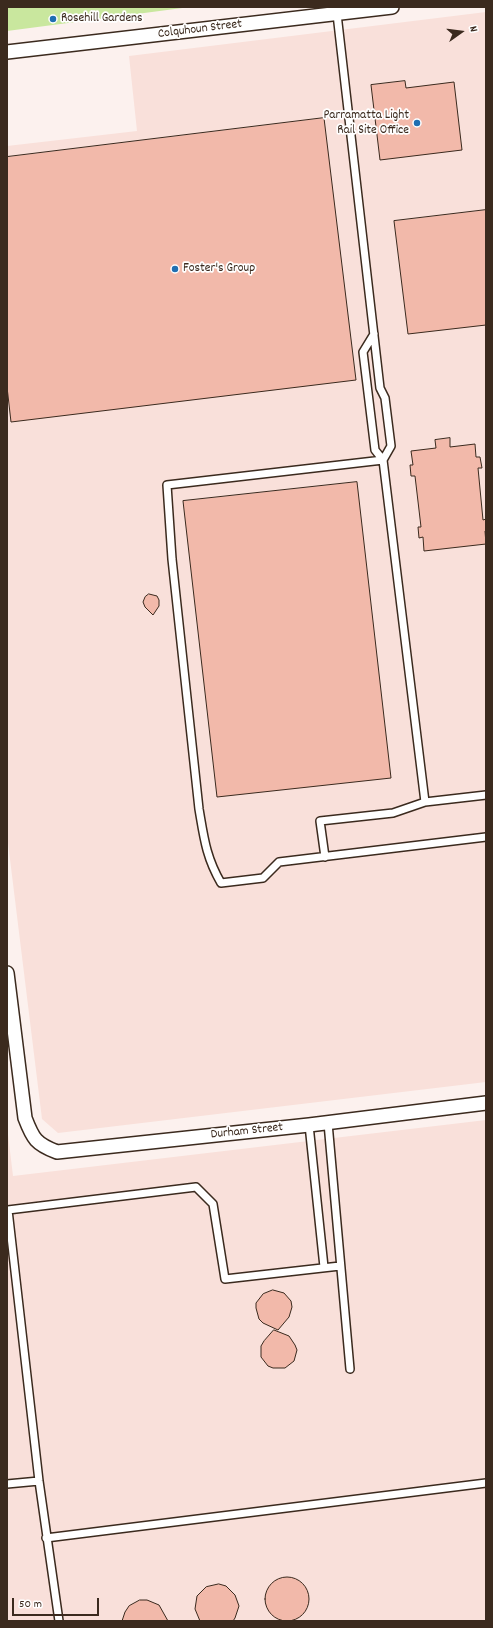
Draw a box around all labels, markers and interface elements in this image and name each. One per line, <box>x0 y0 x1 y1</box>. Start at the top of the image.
place label: Rosehill Gardens <box>61 11 143 27</box>
north arrow <box>441 12 481 52</box>
marker: Rosehill Gardens <box>48 14 58 24</box>
street label: Colquhoun Street <box>157 17 243 43</box>
text: N <box>464 25 481 34</box>
place label: Parramatta Light Rail Site Office <box>323 108 409 139</box>
marker: Parramatta Light Rail Site Office <box>412 118 422 128</box>
place label: Foster's Group <box>183 261 255 277</box>
marker: Foster's Group <box>170 264 180 274</box>
street label: Durham Street <box>210 1120 284 1144</box>
scale bar <box>14 1590 101 1616</box>
text: 50 m <box>19 1596 42 1613</box>

